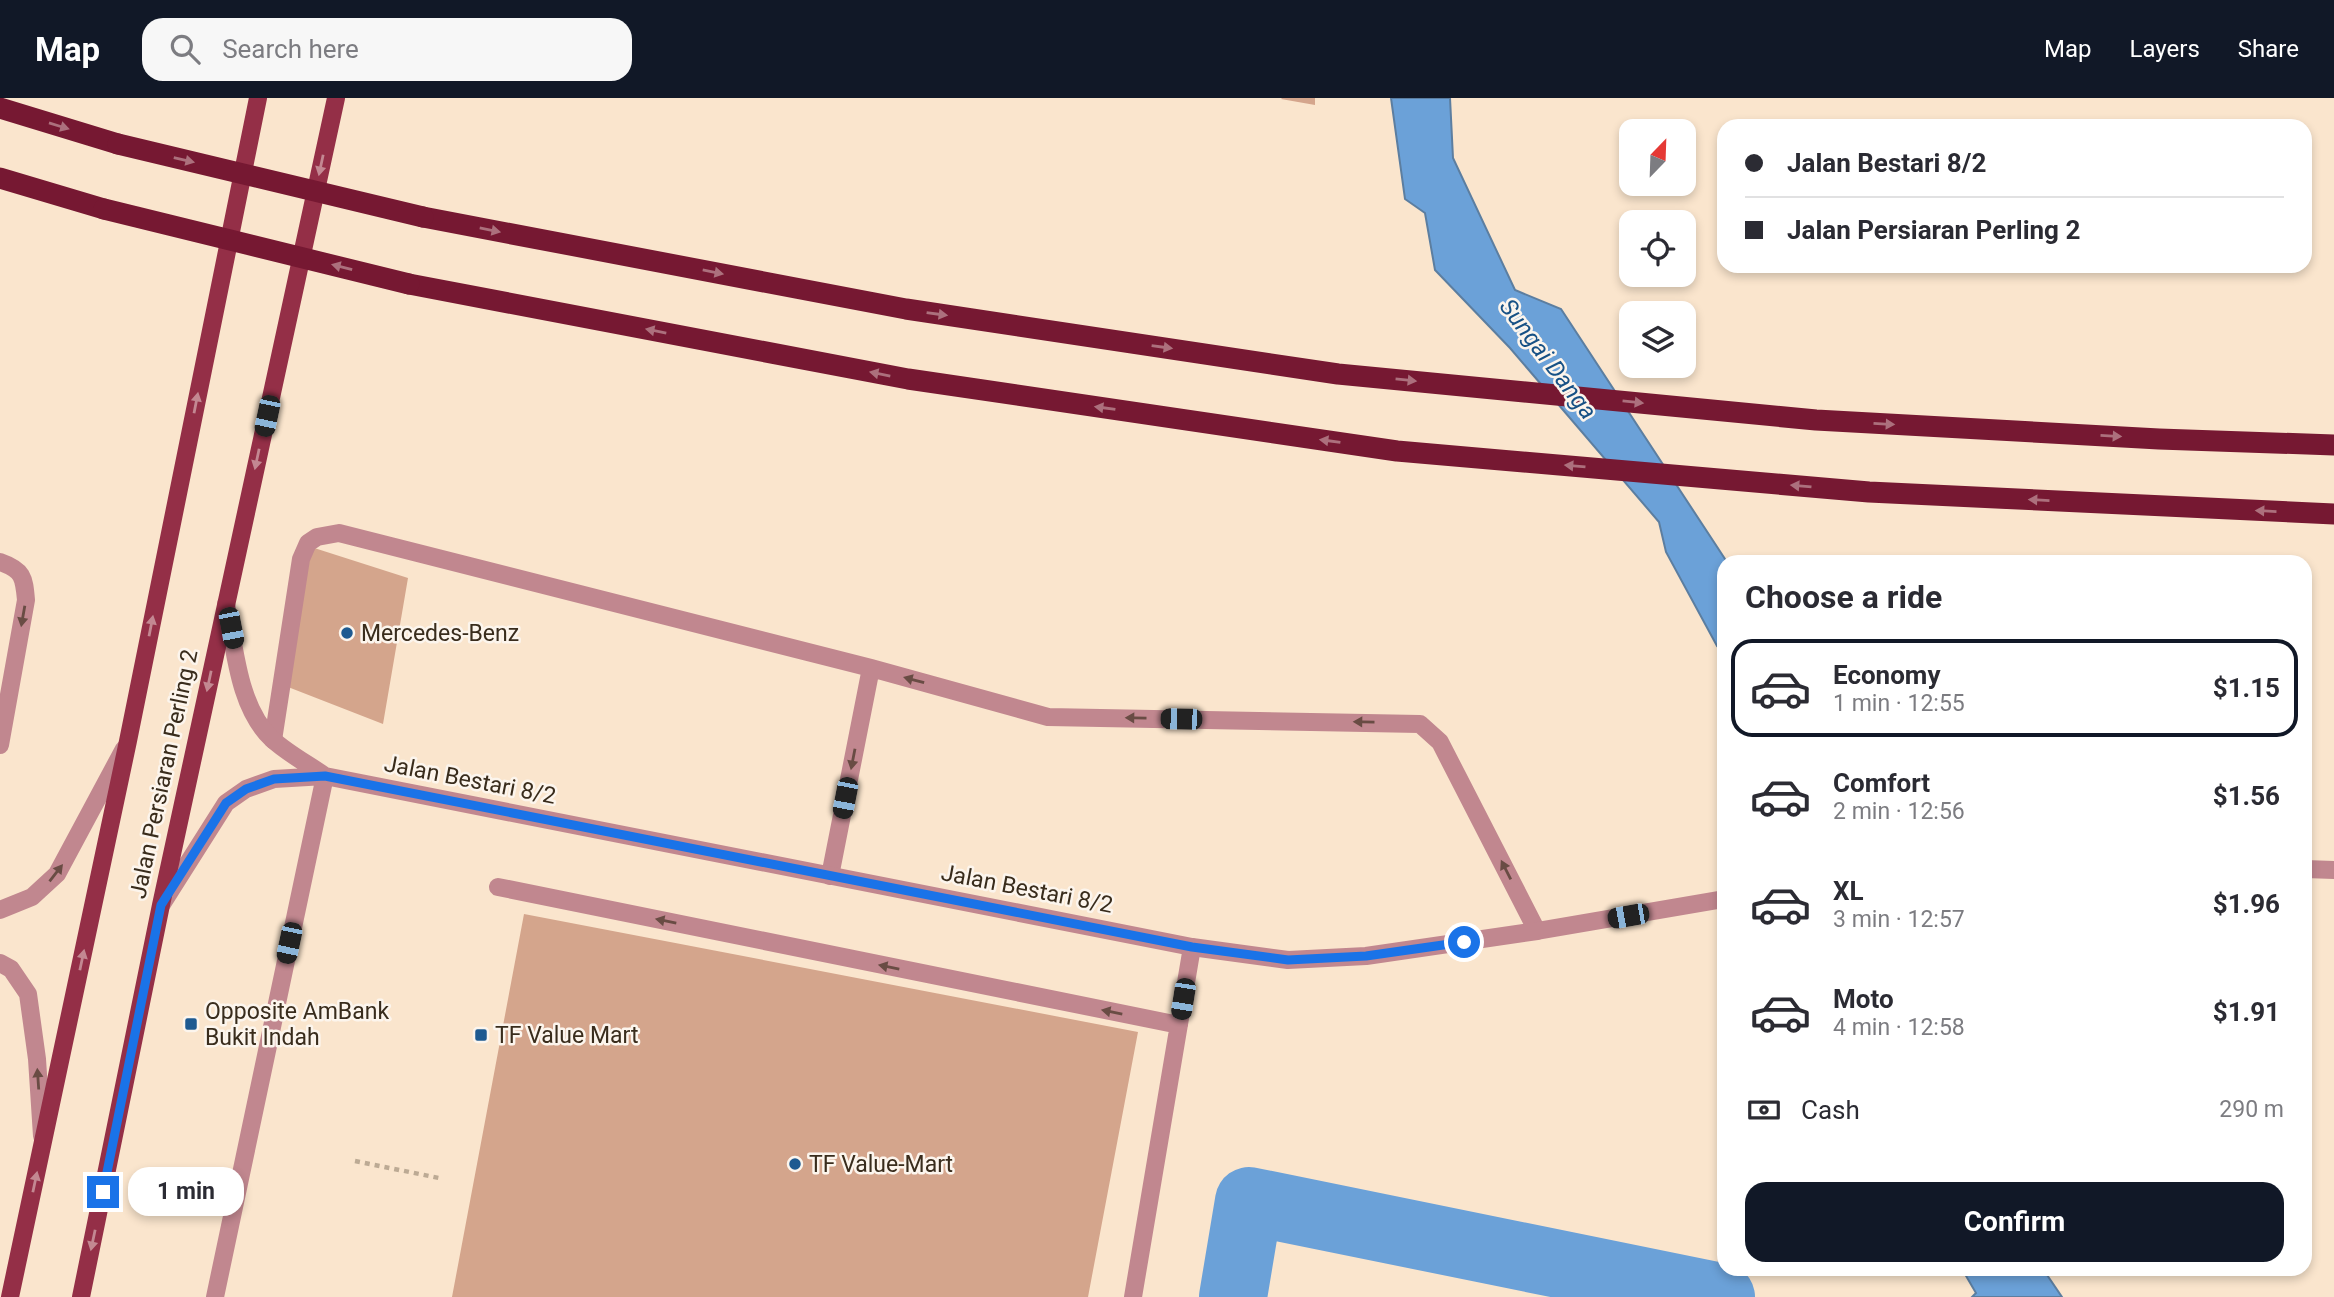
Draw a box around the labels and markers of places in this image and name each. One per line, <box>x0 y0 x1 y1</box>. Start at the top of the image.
place label: Mercedes-Benz <box>361 620 519 647</box>
marker: Mercedes-Benz <box>339 625 355 641</box>
place label: Opposite AmBank Bukit Indah <box>205 998 389 1051</box>
marker: Opposite AmBank Bukit Indah <box>183 1016 199 1032</box>
place label: TF Value Mart <box>495 1022 638 1049</box>
marker: TF Value Mart <box>473 1027 489 1043</box>
place label: TF Value-Mart <box>809 1151 953 1178</box>
marker: TF Value-Mart <box>787 1156 803 1172</box>

